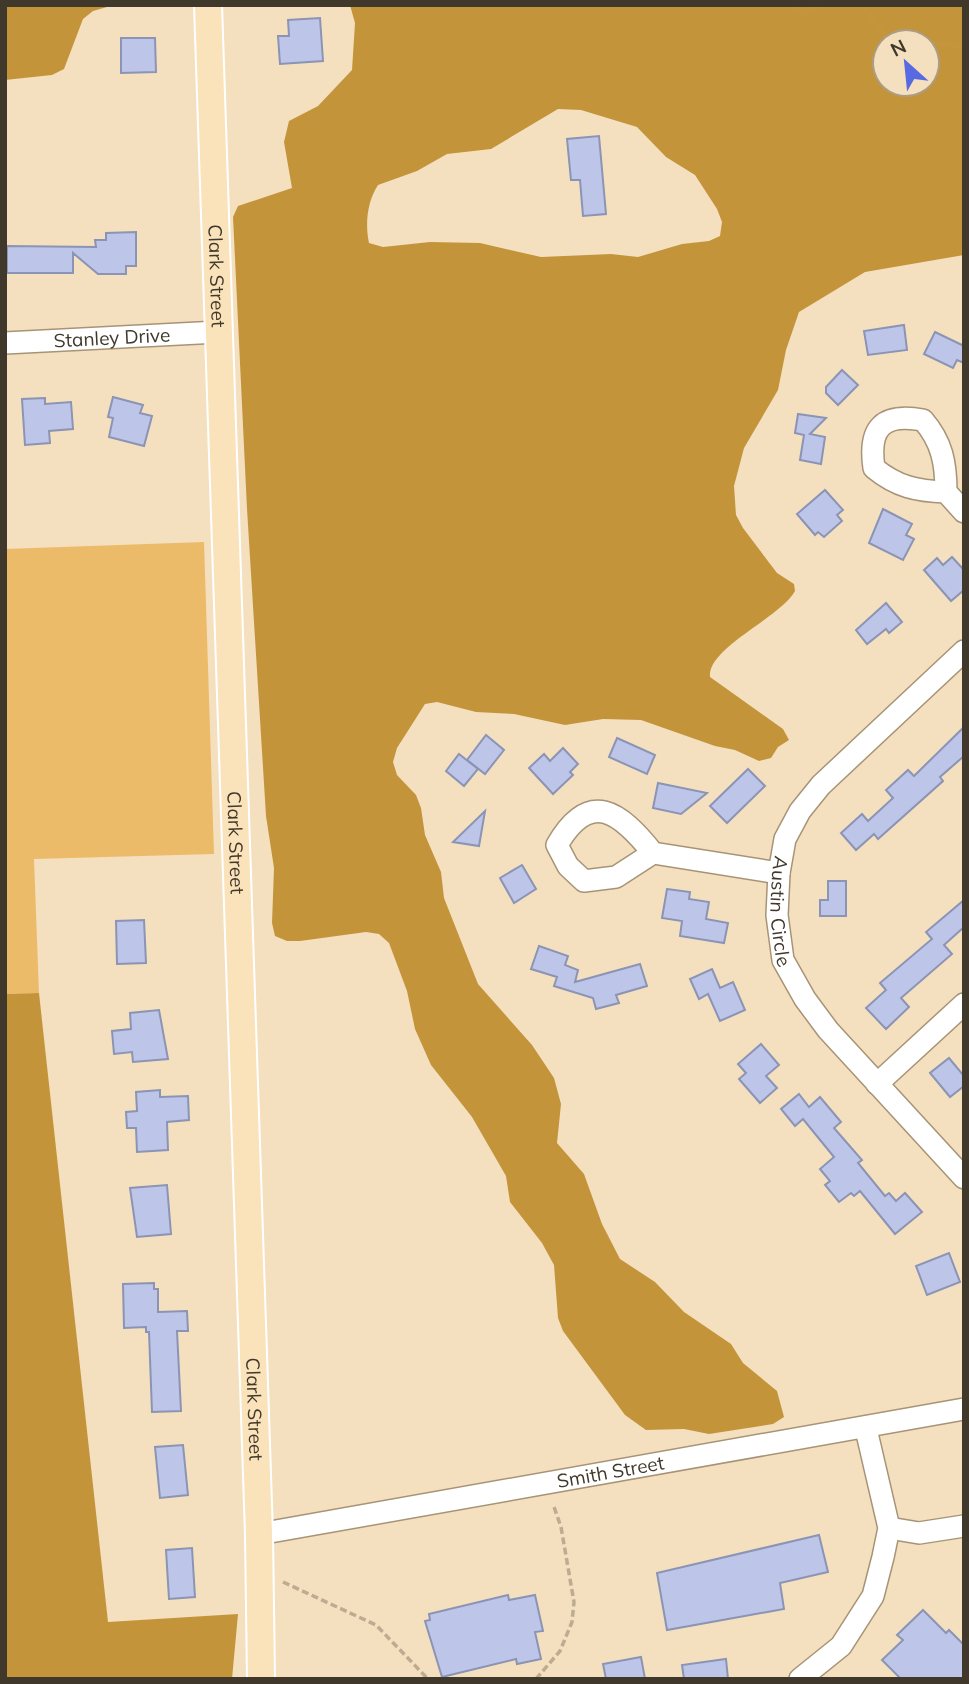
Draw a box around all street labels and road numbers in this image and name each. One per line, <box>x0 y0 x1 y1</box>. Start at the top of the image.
street label: Clark Street <box>203 224 231 328</box>
street label: Stanley Drive <box>53 322 171 352</box>
street label: Clark Street <box>222 791 250 895</box>
street label: Austin Circle <box>765 854 796 971</box>
street label: Clark Street <box>241 1357 269 1462</box>
street label: Smith Street <box>555 1450 666 1493</box>

